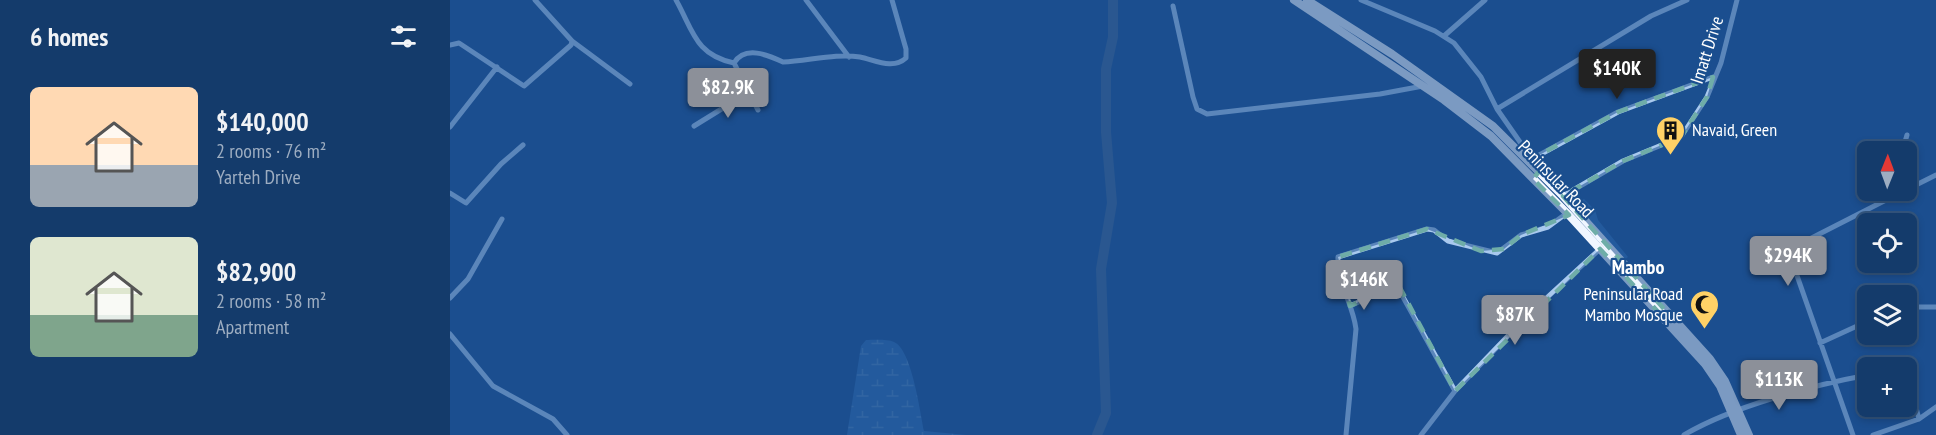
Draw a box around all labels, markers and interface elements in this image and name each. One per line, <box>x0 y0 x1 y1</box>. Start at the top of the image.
street label: Imatt Drive <box>1685 13 1728 86</box>
text: 6 homes <box>30 20 108 53</box>
icon: filters <box>387 20 420 53</box>
pin: $140K <box>1575 49 1659 100</box>
text: $140K <box>1593 55 1641 81</box>
pin: $82.9K <box>679 68 777 119</box>
text: $82.9K <box>702 74 754 100</box>
text: $140,000 <box>216 105 309 138</box>
icon: home <box>78 111 150 183</box>
building icon: Navaid, Green <box>1655 114 1687 156</box>
place label: Navaid, Green <box>1692 118 1777 141</box>
street label: Peninsular Road <box>1514 135 1599 222</box>
text: 2 rooms · 76 m² <box>216 138 326 164</box>
north arrow <box>1857 141 1917 201</box>
map controls <box>1857 141 1917 417</box>
text: Yarteh Drive <box>216 164 301 190</box>
button: locate <box>1857 213 1917 273</box>
pin: $294K <box>1746 236 1830 287</box>
text: $294K <box>1764 242 1812 268</box>
district label: Mambo <box>1612 254 1664 280</box>
text: $82,900 <box>216 255 296 288</box>
pin: $146K <box>1322 260 1406 311</box>
icon: home <box>78 261 150 333</box>
text: $146K <box>1340 266 1388 292</box>
place label: Peninsular Road Mambo Mosque <box>1584 282 1683 326</box>
button: layers <box>1857 285 1917 345</box>
text: 2 rooms · 58 m² <box>216 288 326 314</box>
mosque icon: Peninsular Road Mambo Mosque <box>1688 288 1720 330</box>
pin: $87K <box>1479 295 1551 346</box>
text: $87K <box>1495 301 1535 327</box>
text: Apartment <box>216 314 289 340</box>
button: + <box>1857 357 1917 417</box>
pin: $113K <box>1737 360 1821 411</box>
text: $113K <box>1755 366 1803 392</box>

